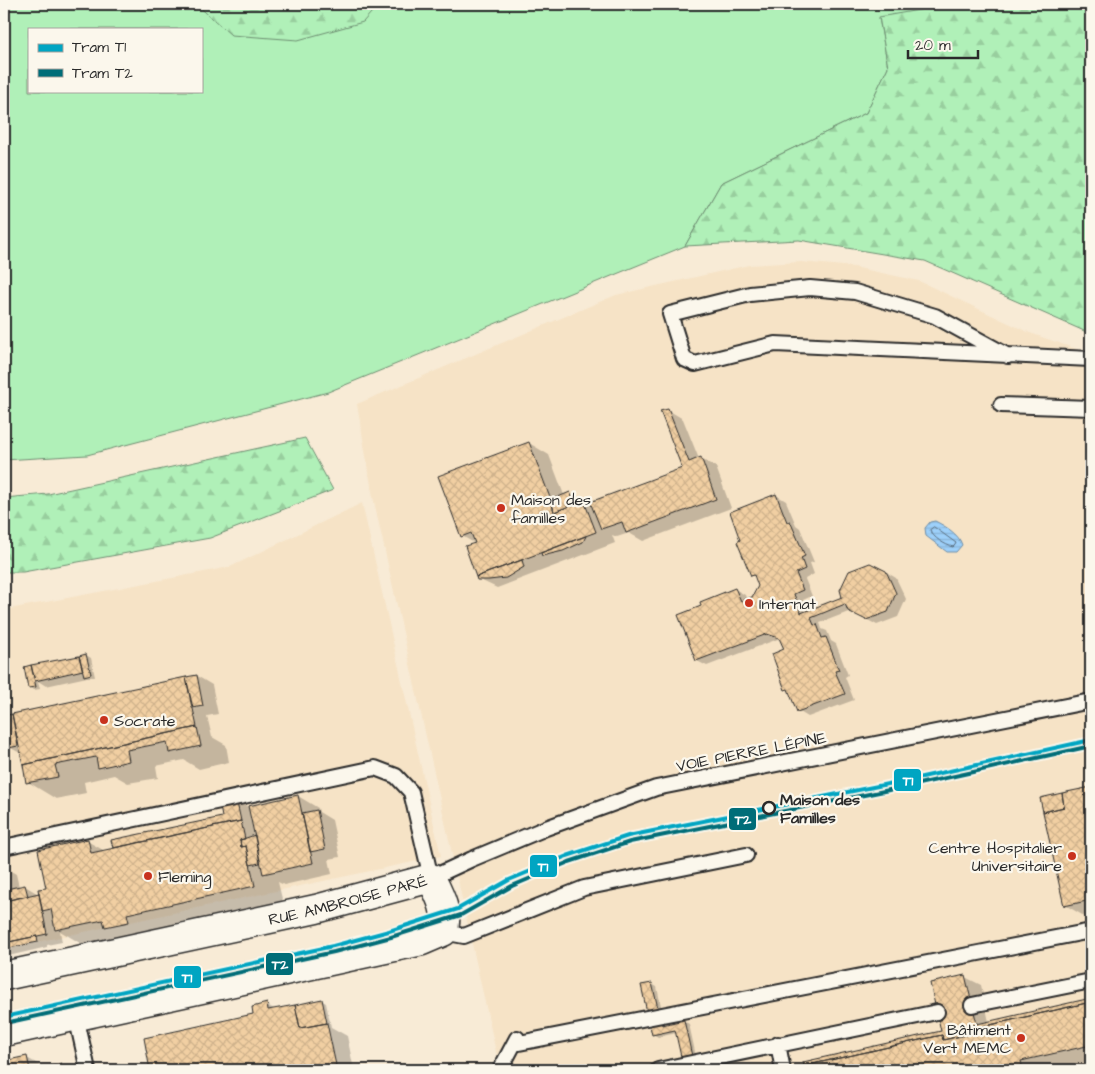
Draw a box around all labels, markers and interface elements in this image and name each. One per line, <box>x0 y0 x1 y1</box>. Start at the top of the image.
legend <box>28 28 202 92</box>
scale bar <box>908 28 978 60</box>
text: 20 m <box>915 35 951 56</box>
text: Tram T1 <box>72 37 126 58</box>
text: Tram T2 <box>72 63 133 84</box>
place label: Maison des familles <box>511 489 591 529</box>
marker: Maison des familles <box>495 502 507 514</box>
place label: Internat <box>759 593 817 615</box>
marker: Internat <box>743 597 755 609</box>
place label: Socrate <box>114 710 176 732</box>
marker: Socrate <box>98 714 110 726</box>
street label: VOIE PIERRE LÉPINE <box>674 727 829 777</box>
line badge: T1 <box>893 768 922 792</box>
text: T1 <box>902 771 913 791</box>
place label: Maison des Familles <box>780 789 860 829</box>
marker: Maison des Familles <box>762 801 776 815</box>
line badge: T2 <box>728 807 757 831</box>
text: T2 <box>734 810 752 830</box>
place label: Centre Hospitalier Universitaire <box>929 837 1062 877</box>
marker: Centre Hospitalier Universitaire <box>1066 850 1078 862</box>
line badge: T1 <box>529 854 558 878</box>
text: T1 <box>537 857 548 877</box>
place label: Fleming <box>158 866 211 889</box>
street label: RUE AMBROISE PARÉ <box>266 869 430 931</box>
marker: Fleming <box>142 870 154 882</box>
line badge: T2 <box>265 952 294 976</box>
text: T2 <box>271 955 289 975</box>
line badge: T1 <box>173 965 202 989</box>
text: T1 <box>181 968 192 988</box>
place label: Bâtiment Vert MEMC <box>923 1019 1012 1059</box>
marker: Bâtiment Vert MEMC <box>1015 1032 1027 1044</box>

